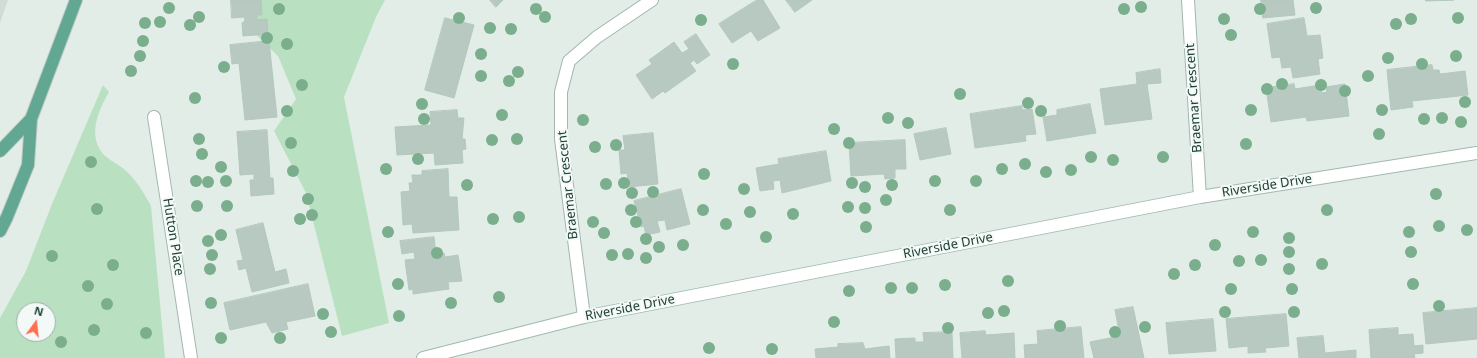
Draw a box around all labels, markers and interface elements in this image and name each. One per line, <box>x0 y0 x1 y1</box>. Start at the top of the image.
street label: Braemar Crescent <box>1182 43 1206 153</box>
street label: Braemar Crescent <box>555 130 581 240</box>
street label: Riverside Drive <box>1221 171 1313 201</box>
street label: Hutton Place <box>159 197 187 277</box>
street label: Riverside Drive <box>902 230 994 262</box>
street label: Riverside Drive <box>584 292 676 324</box>
north arrow <box>16 302 56 342</box>
text: N <box>33 302 45 319</box>

